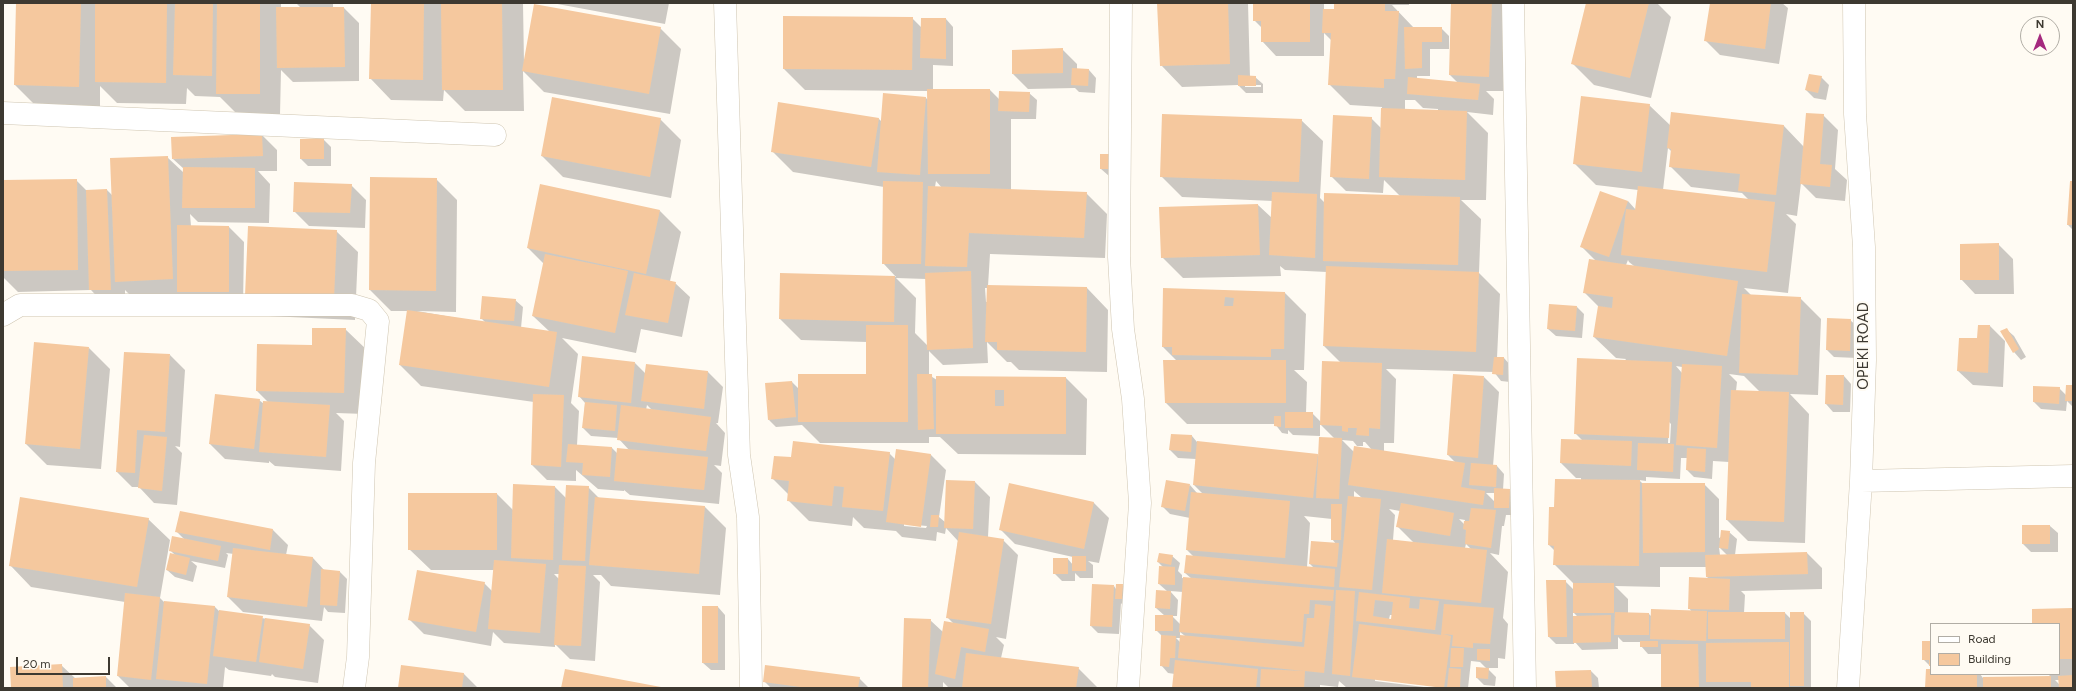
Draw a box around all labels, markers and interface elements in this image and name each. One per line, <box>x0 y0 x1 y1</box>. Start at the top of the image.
north arrow <box>2020 16 2060 56</box>
text: N <box>2036 18 2044 31</box>
street label: OPEKI ROAD <box>1855 302 1873 390</box>
legend <box>1930 623 2060 675</box>
text: Road <box>1968 632 1996 646</box>
scale bar <box>18 649 112 675</box>
text: Building <box>1968 652 2011 666</box>
text: 20 m <box>23 657 51 671</box>

